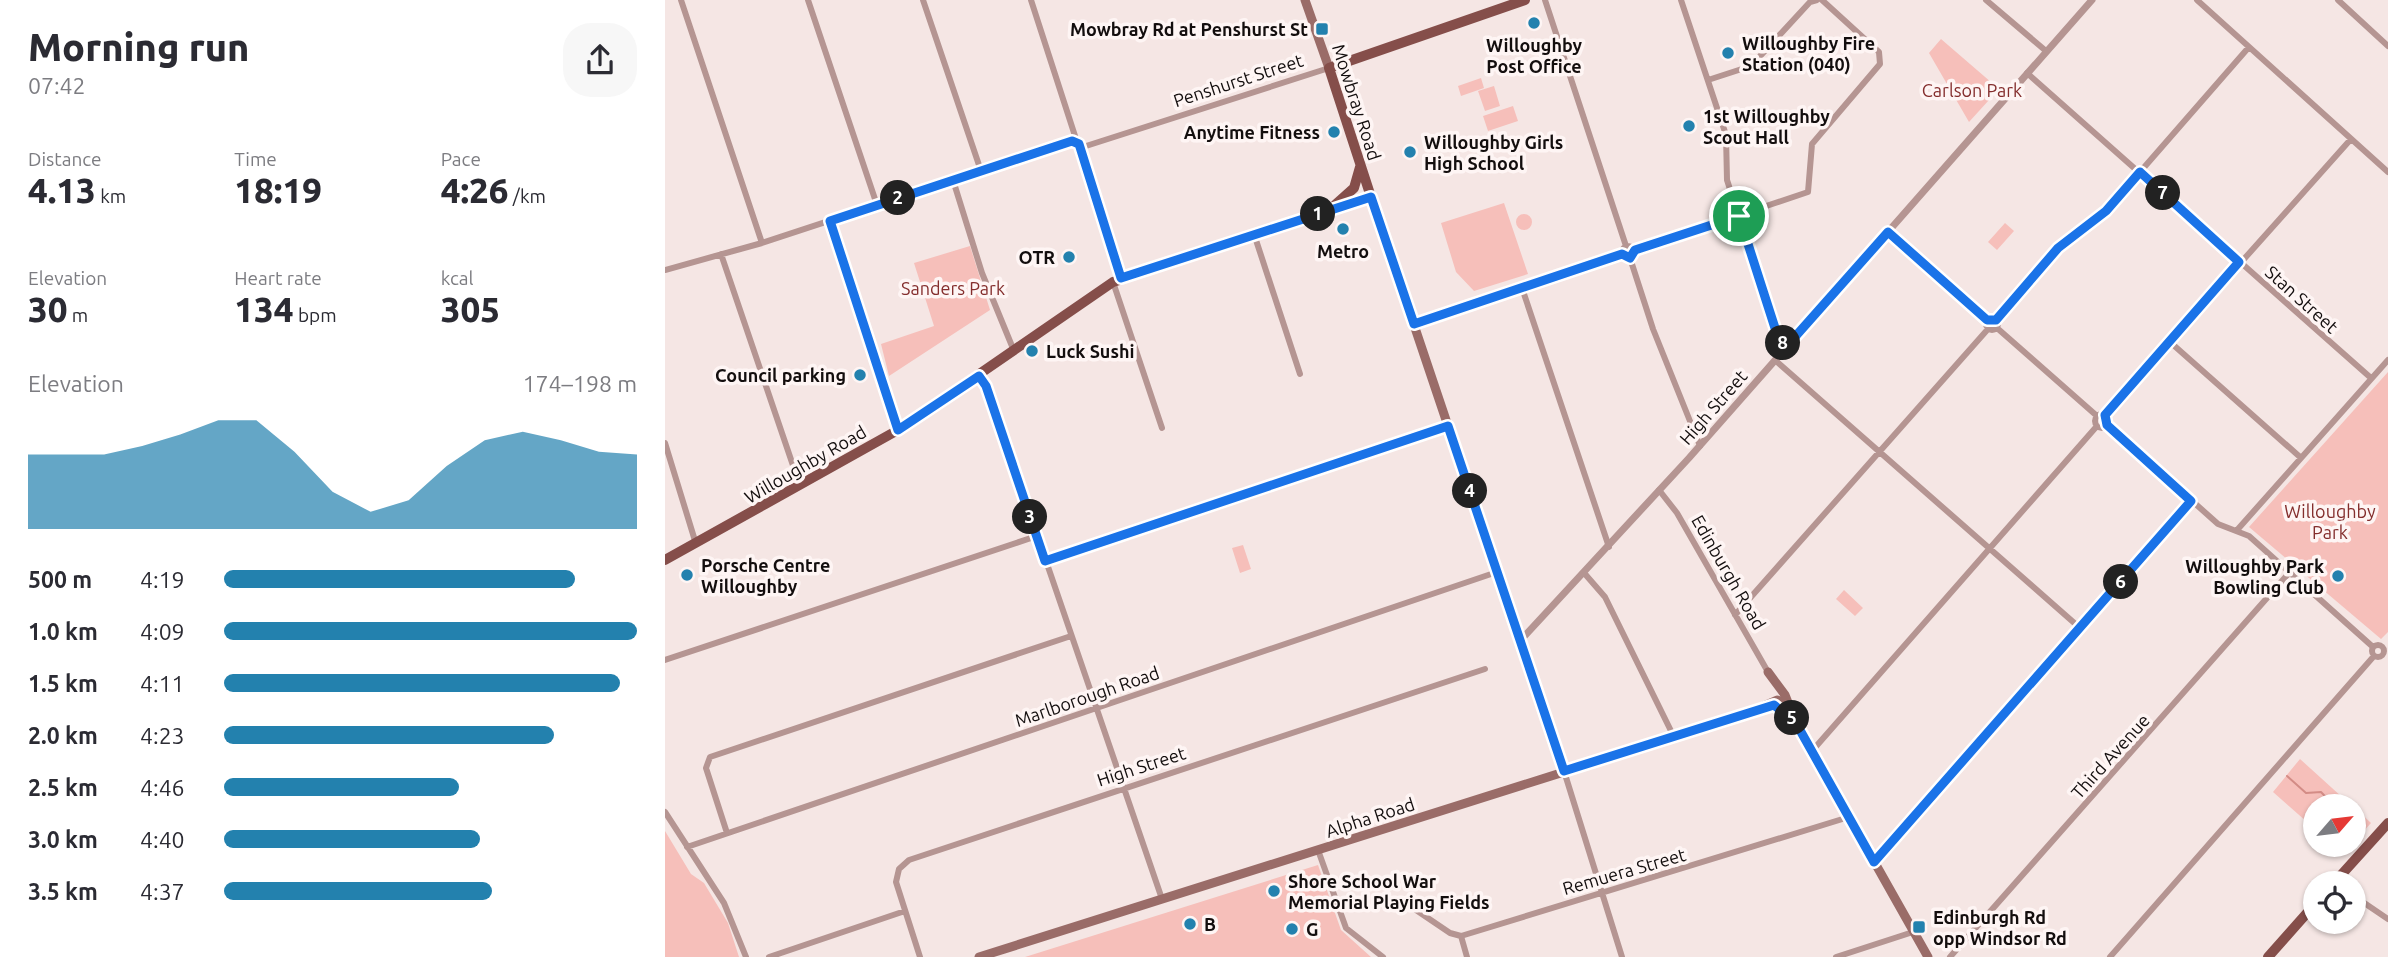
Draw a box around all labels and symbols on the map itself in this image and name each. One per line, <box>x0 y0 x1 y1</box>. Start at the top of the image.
marker: Willoughby Post Office <box>1526 15 1542 31</box>
place label: Mowbray Rd at Penshurst St <box>1070 19 1308 39</box>
marker: Mowbray Rd at Penshurst St <box>1314 21 1330 37</box>
place label: Willoughby Fire Station (040) <box>1742 33 1875 75</box>
place label: Willoughby Post Office <box>1486 35 1583 76</box>
street label: Mowbray Road <box>1329 41 1385 163</box>
marker: Willoughby Fire Station (040) <box>1720 45 1736 61</box>
street label: Penshurst Street <box>1171 50 1305 110</box>
park label: Carlson Park <box>1922 80 2022 100</box>
place label: 1st Willoughby Scout Hall <box>1703 106 1830 147</box>
marker: 1st Willoughby Scout Hall <box>1681 118 1697 134</box>
place label: Anytime Fitness <box>1184 122 1320 142</box>
marker: Anytime Fitness <box>1326 124 1342 140</box>
place label: Willoughby Girls High School <box>1424 132 1563 173</box>
marker: Willoughby Girls High School <box>1402 144 1418 160</box>
pin: 7 <box>2145 176 2181 210</box>
pin: 2 <box>881 180 915 216</box>
pin <box>1709 186 1769 246</box>
pin: 1 <box>1301 196 1335 232</box>
marker: Metro <box>1335 221 1351 237</box>
place label: Metro <box>1317 241 1369 261</box>
place label: OTR <box>1019 247 1055 267</box>
marker: OTR <box>1061 249 1077 265</box>
street label: Stan Street <box>2262 261 2342 337</box>
park label: Sanders Park <box>901 278 1005 298</box>
pin: 8 <box>1765 326 1801 360</box>
place label: Luck Sushi <box>1046 341 1134 361</box>
marker: Luck Sushi <box>1024 343 1040 359</box>
place label: Council parking <box>715 365 846 385</box>
street label: High Street <box>1675 366 1751 448</box>
marker: Council parking <box>852 367 868 383</box>
street label: Willoughby Road <box>741 421 869 507</box>
pin: 4 <box>1453 474 1487 508</box>
pin: 3 <box>1013 500 1047 534</box>
park label: Willoughby Park <box>2284 501 2376 542</box>
street label: Edinburgh Road <box>1688 511 1770 633</box>
place label: Porsche Centre Willoughby <box>701 555 831 596</box>
place label: Willoughby Park Bowling Club <box>2185 556 2324 597</box>
pin: 6 <box>2103 564 2139 600</box>
marker: Porsche Centre Willoughby <box>679 567 695 583</box>
marker: Willoughby Park Bowling Club <box>2330 568 2346 584</box>
street label: Marlborough Road <box>1012 662 1162 730</box>
pin: 5 <box>1775 700 1809 736</box>
street label: Third Avenue <box>2067 710 2153 802</box>
street label: High Street <box>1094 742 1188 790</box>
street label: Alpha Road <box>1323 793 1417 841</box>
north arrow <box>2303 794 2366 858</box>
street label: Remuera Street <box>1560 844 1688 898</box>
place label: Shore School War Memorial Playing Fields <box>1288 871 1489 912</box>
marker: Shore School War Memorial Playing Fields <box>1266 883 1282 899</box>
place label: Edinburgh Rd opp Windsor Rd <box>1933 907 2067 948</box>
place label: B <box>1204 914 1216 934</box>
marker: B <box>1182 916 1198 932</box>
place label: G <box>1306 919 1318 939</box>
marker: Edinburgh Rd opp Windsor Rd <box>1911 919 1927 935</box>
marker: G <box>1284 921 1300 937</box>

